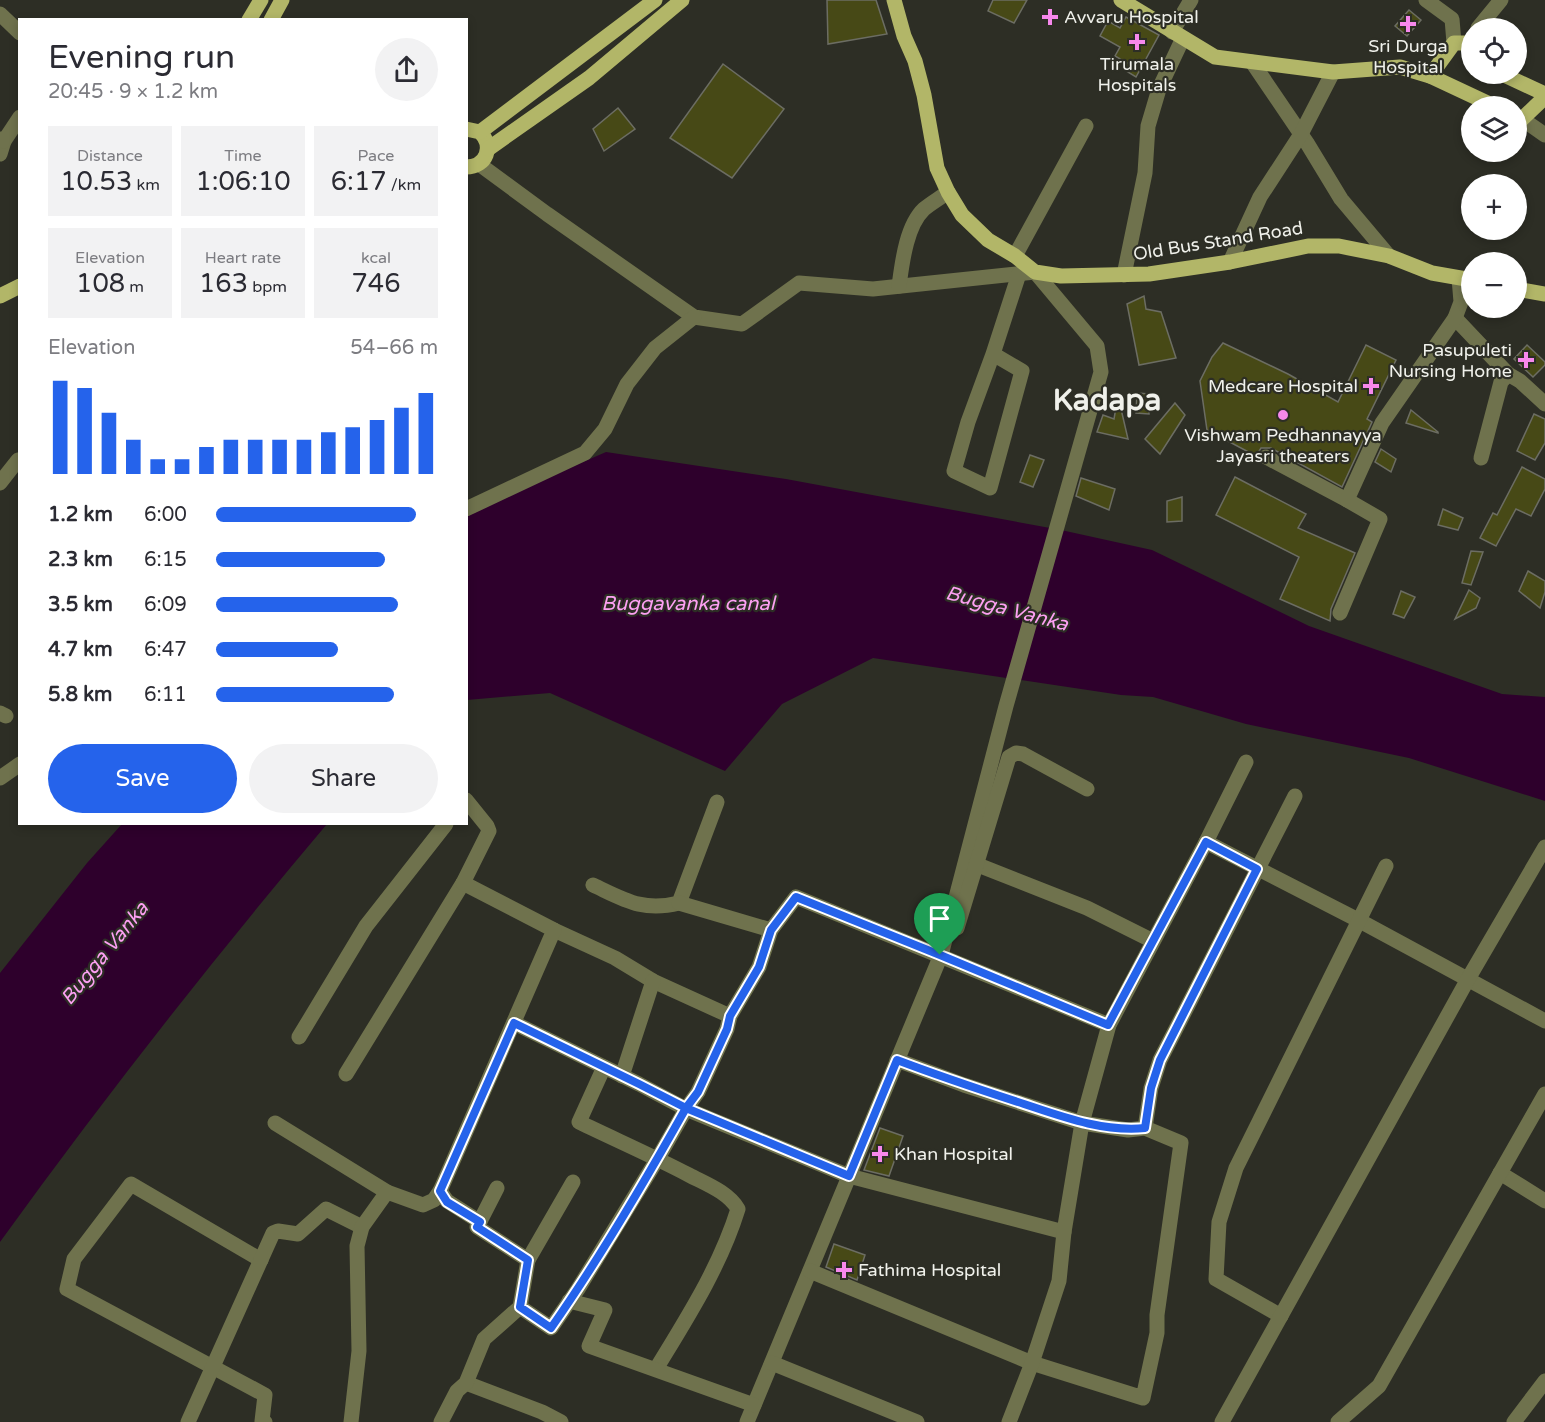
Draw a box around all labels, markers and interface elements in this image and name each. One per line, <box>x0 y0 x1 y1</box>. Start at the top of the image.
place label: Avvaru Hospital <box>1064 6 1199 28</box>
marker: Avvaru Hospital <box>1041 8 1059 26</box>
marker: Sri Durga Hospital <box>1399 15 1417 33</box>
map controls <box>1461 18 1527 318</box>
button: locate <box>1461 18 1527 84</box>
marker: Tirumala Hospitals <box>1128 33 1146 51</box>
place label: Sri Durga Hospital <box>1368 35 1448 78</box>
text: Evening run <box>48 38 235 77</box>
button: share <box>375 38 438 101</box>
place label: Tirumala Hospitals <box>1098 53 1176 96</box>
text: 20:45 · 9 × 1.2 km <box>48 80 218 104</box>
button: layers <box>1461 96 1527 162</box>
text: Distance <box>77 146 143 166</box>
text: Time <box>224 146 262 166</box>
text: Pace <box>358 146 394 166</box>
text: 10.53 <box>60 166 132 197</box>
text: 1:06:10 <box>195 166 291 197</box>
text: 6:17 <box>331 166 387 197</box>
button: + <box>1461 174 1527 240</box>
text: km <box>132 175 160 195</box>
text: /km <box>387 175 421 195</box>
street label: Old Bus Stand Road <box>1132 217 1304 265</box>
text: Elevation <box>75 248 145 268</box>
text: Heart rate <box>205 248 281 268</box>
text: kcal <box>361 248 391 268</box>
button: − <box>1461 252 1527 318</box>
text: 108 <box>76 268 125 299</box>
text: 163 <box>199 268 248 299</box>
text: 746 <box>352 268 400 299</box>
text: m <box>125 277 144 297</box>
text: bpm <box>248 277 287 297</box>
text: Elevation <box>48 336 135 360</box>
text: 54–66 m <box>350 336 438 360</box>
place label: Pasupuleti Nursing Home <box>1389 339 1512 382</box>
marker: Pasupuleti Nursing Home <box>1517 351 1535 369</box>
place label: Medcare Hospital <box>1208 375 1358 397</box>
marker: Medcare Hospital <box>1362 377 1380 395</box>
district label: Kadapa <box>1053 382 1161 419</box>
marker: Vishwam Pedhannayya Jayasri theaters <box>1276 408 1290 422</box>
place label: Vishwam Pedhannayya Jayasri theaters <box>1184 424 1382 467</box>
text: 1.2 km <box>48 503 113 527</box>
text: 6:00 <box>144 503 187 527</box>
text: 2.3 km <box>48 548 113 572</box>
text: 6:15 <box>144 548 187 572</box>
water label: Bugga Vanka <box>943 581 1071 637</box>
water label: Buggavanka canal <box>601 592 777 616</box>
text: 3.5 km <box>48 593 113 617</box>
text: 6:09 <box>144 593 187 617</box>
text: 4.7 km <box>48 638 113 662</box>
text: 6:47 <box>144 638 187 662</box>
text: 5.8 km <box>48 683 112 707</box>
text: 6:11 <box>144 683 187 707</box>
button: Save <box>48 744 237 813</box>
button: Share <box>249 744 438 813</box>
pin <box>914 893 965 955</box>
water label: Bugga Vanka <box>56 897 154 1010</box>
icon: arrive <box>923 902 956 935</box>
place label: Khan Hospital <box>894 1143 1013 1165</box>
marker: Khan Hospital <box>871 1145 889 1163</box>
place label: Fathima Hospital <box>858 1259 1001 1281</box>
marker: Fathima Hospital <box>835 1261 853 1279</box>

